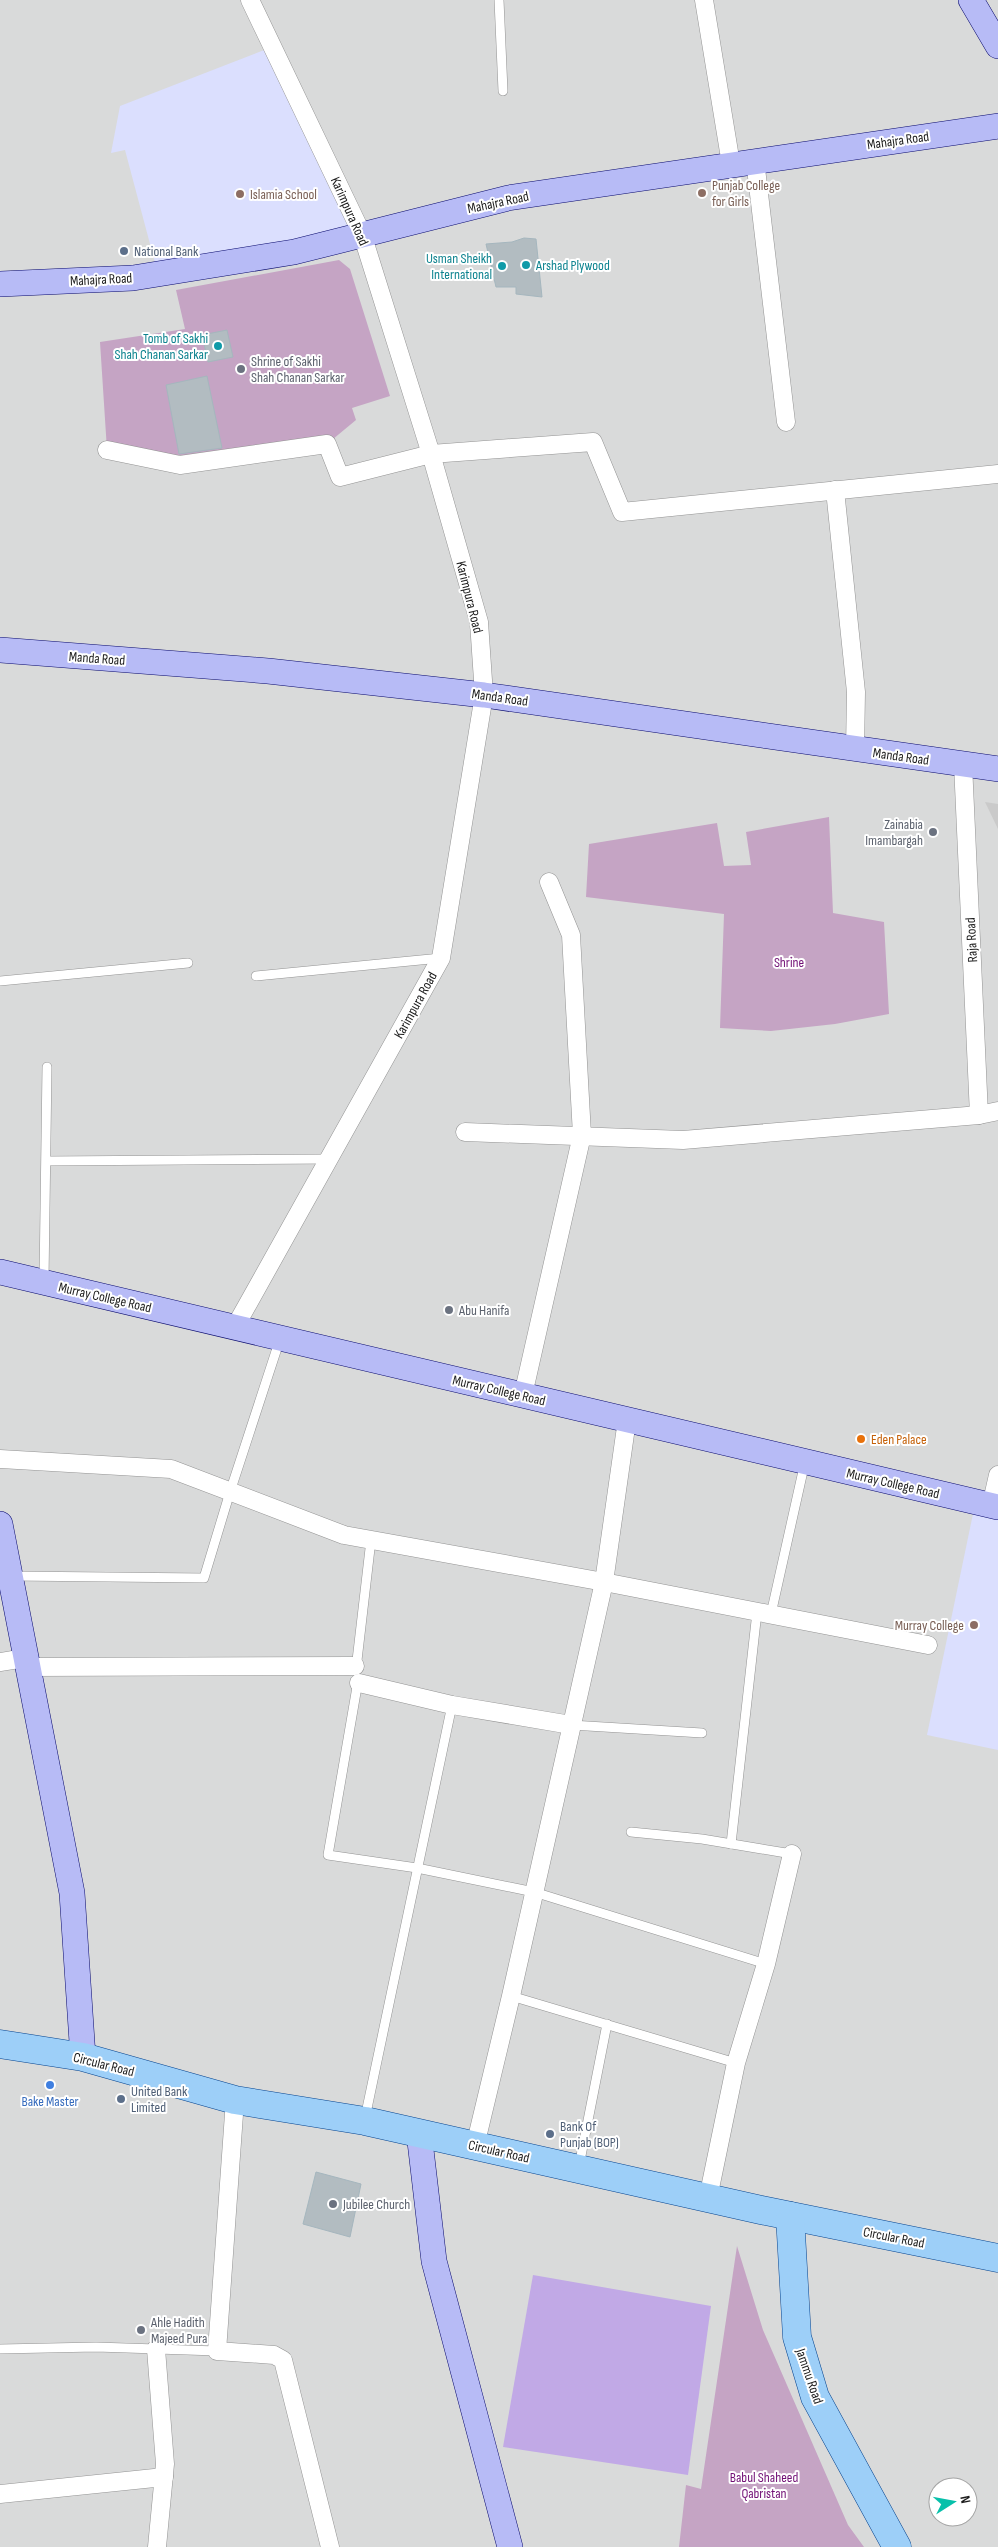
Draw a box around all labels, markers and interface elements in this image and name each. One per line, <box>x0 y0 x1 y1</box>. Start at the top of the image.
street label: Mahajra Road <box>866 128 930 153</box>
street label: Karimpura Road <box>327 174 372 248</box>
place label: Punjab College for Girls <box>712 177 780 210</box>
place label: Islamia School <box>250 186 317 203</box>
marker: Punjab College for Girls <box>696 187 708 199</box>
marker: Islamia School <box>234 188 246 200</box>
street label: Mahajra Road <box>466 188 531 217</box>
place label: National Bank <box>134 243 199 260</box>
marker: National Bank <box>118 245 130 257</box>
place label: Usman Sheikh International <box>426 250 492 283</box>
place label: Arshad Plywood <box>535 257 610 274</box>
marker: Arshad Plywood <box>520 259 532 271</box>
marker: Usman Sheikh International <box>496 260 508 272</box>
street label: Mahajra Road <box>69 269 133 290</box>
place label: Tomb of Sakhi Shah Chanan Sarkar <box>114 330 208 363</box>
marker: Tomb of Sakhi Shah Chanan Sarkar <box>212 340 224 352</box>
place label: Shrine of Sakhi Shah Chanan Sarkar <box>251 353 345 386</box>
marker: Shrine of Sakhi Shah Chanan Sarkar <box>235 363 247 375</box>
street label: Karimpura Road <box>452 559 487 635</box>
street label: Manda Road <box>68 648 126 669</box>
street label: Manda Road <box>471 685 529 710</box>
street label: Manda Road <box>872 744 930 769</box>
place label: Zainabia Imambargah <box>865 816 923 849</box>
marker: Zainabia Imambargah <box>927 826 939 838</box>
street label: Raja Road <box>962 917 981 963</box>
park label: Shrine <box>774 954 804 971</box>
street label: Karimpura Road <box>390 969 441 1042</box>
street label: Murray College Road <box>57 1279 153 1316</box>
place label: Abu Hanifa <box>458 1302 509 1319</box>
marker: Abu Hanifa <box>443 1304 455 1316</box>
street label: Murray College Road <box>451 1372 547 1409</box>
place label: Eden Palace <box>871 1431 927 1448</box>
marker: Eden Palace <box>855 1433 867 1445</box>
street label: Murray College Road <box>845 1465 941 1502</box>
place label: Murray College <box>895 1617 964 1634</box>
marker: Murray College <box>968 1619 980 1631</box>
street label: Circular Road <box>72 2049 136 2080</box>
marker: Bake Master <box>44 2079 56 2091</box>
place label: United Bank Limited <box>131 2083 188 2116</box>
place label: Bake Master <box>21 2093 79 2110</box>
marker: United Bank Limited <box>115 2093 127 2105</box>
place label: Bank Of Punjab (BOP) <box>560 2118 619 2151</box>
marker: Bank Of Punjab (BOP) <box>544 2128 556 2140</box>
street label: Circular Road <box>467 2136 531 2167</box>
place label: Jubilee Church <box>342 2196 410 2213</box>
marker: Jubilee Church <box>327 2198 339 2210</box>
street label: Circular Road <box>862 2223 926 2252</box>
place label: Ahle Hadith Majeed Pura <box>150 2314 207 2347</box>
marker: Ahle Hadith Majeed Pura <box>135 2324 147 2336</box>
street label: Jammu Road <box>792 2345 827 2406</box>
park label: Babul Shaheed Qabristan <box>730 2469 798 2502</box>
north arrow <box>928 2477 978 2527</box>
text: N <box>956 2494 974 2505</box>

